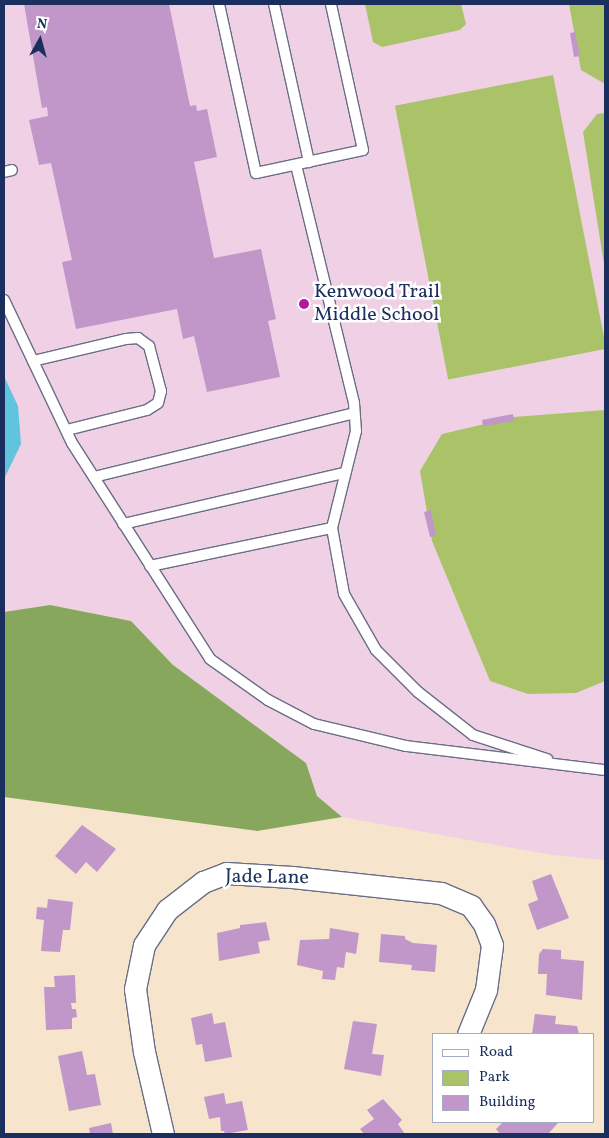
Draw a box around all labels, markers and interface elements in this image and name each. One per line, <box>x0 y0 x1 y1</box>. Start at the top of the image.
north arrow <box>15 15 65 65</box>
text: N <box>36 15 48 35</box>
place label: Kenwood Trail Middle School <box>314 280 440 327</box>
marker: Kenwood Trail Middle School <box>298 298 310 310</box>
street label: Jade Lane <box>225 865 309 891</box>
legend <box>432 1033 594 1123</box>
text: Road <box>479 1042 513 1063</box>
text: Park <box>479 1067 510 1088</box>
text: Building <box>479 1092 535 1113</box>

